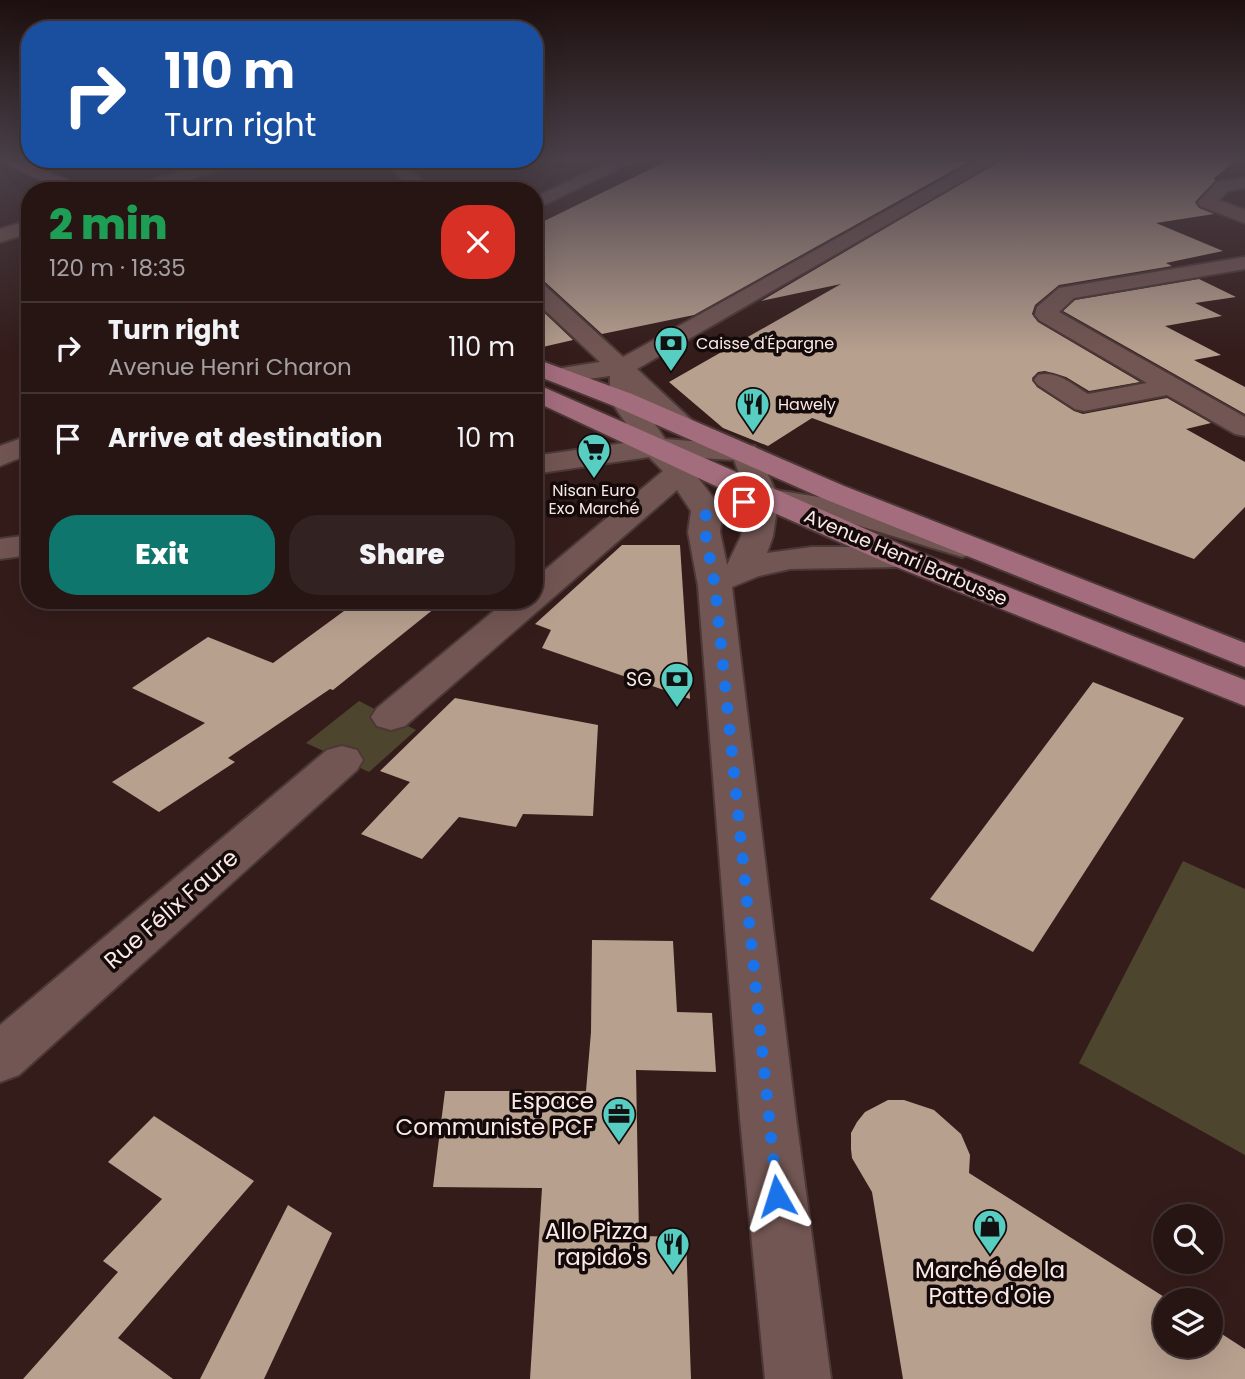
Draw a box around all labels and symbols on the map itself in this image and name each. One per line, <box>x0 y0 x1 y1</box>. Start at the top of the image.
bank icon: Caisse d'Épargne <box>652 324 690 373</box>
place label: Caisse d'Épargne <box>696 332 834 355</box>
restaurant icon: Hawely <box>734 385 772 434</box>
place label: Hawely <box>778 393 836 416</box>
supermarket icon: Nisan Euro Exo Marché <box>575 431 613 480</box>
pin <box>714 472 774 532</box>
place label: Nisan Euro Exo Marché <box>549 479 639 520</box>
street label: Avenue Henri Barbusse <box>800 502 1012 613</box>
bank icon: SG <box>658 660 696 709</box>
place label: SG <box>626 666 652 693</box>
street label: Rue Félix Faure <box>97 842 245 976</box>
place label: Espace Communiste PCF <box>396 1085 594 1143</box>
office icon: Espace Communiste PCF <box>600 1095 638 1144</box>
position arrow <box>740 1159 814 1233</box>
shop icon: Marché de la Patte d'Oie <box>971 1207 1009 1256</box>
place label: Allo Pizza rapido's <box>545 1215 648 1273</box>
restaurant icon: Allo Pizza rapido's <box>654 1225 692 1274</box>
place label: Marché de la Patte d'Oie <box>915 1254 1065 1312</box>

